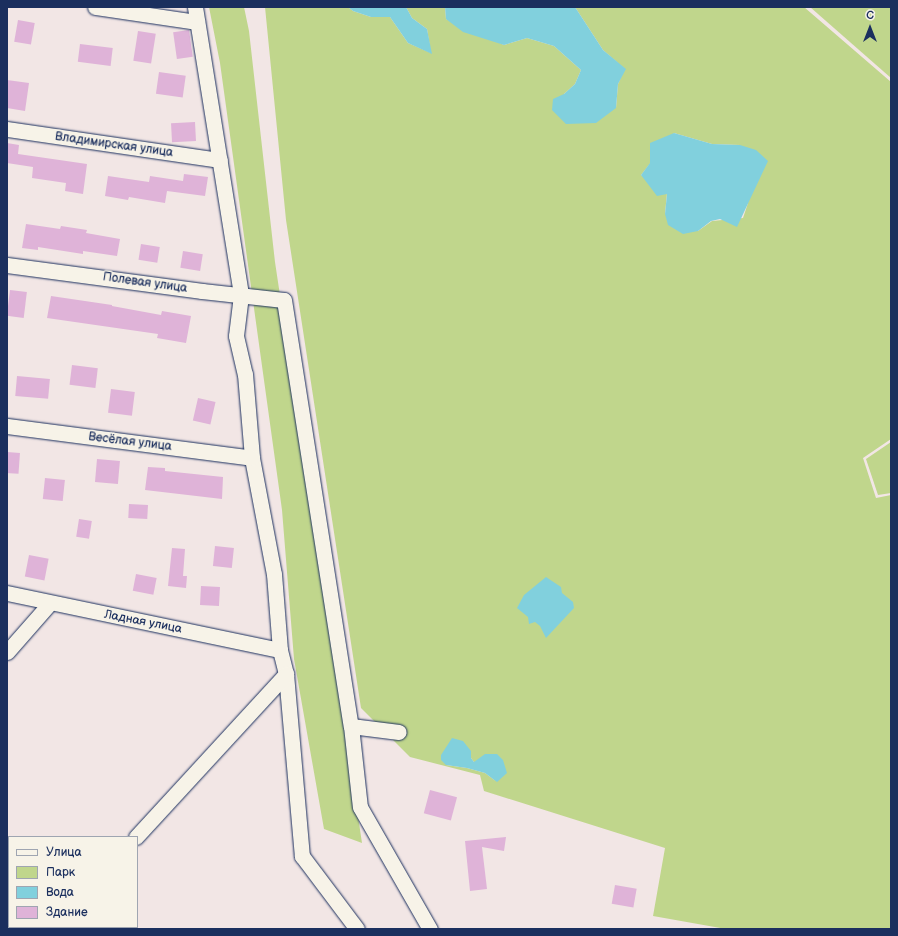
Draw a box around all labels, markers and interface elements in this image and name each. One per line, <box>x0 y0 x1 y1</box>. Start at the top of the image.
north arrow <box>850 8 890 48</box>
text: С <box>866 9 874 22</box>
street label: Владимирская улица <box>54 130 174 160</box>
street label: Полевая улица <box>102 270 188 296</box>
street label: Весёлая улица <box>88 430 172 454</box>
street label: Ладная улица <box>103 607 183 637</box>
legend <box>8 836 138 928</box>
text: Улица <box>46 845 82 860</box>
text: Парк <box>46 865 75 880</box>
text: Вода <box>46 885 74 900</box>
text: Здание <box>46 905 88 920</box>

